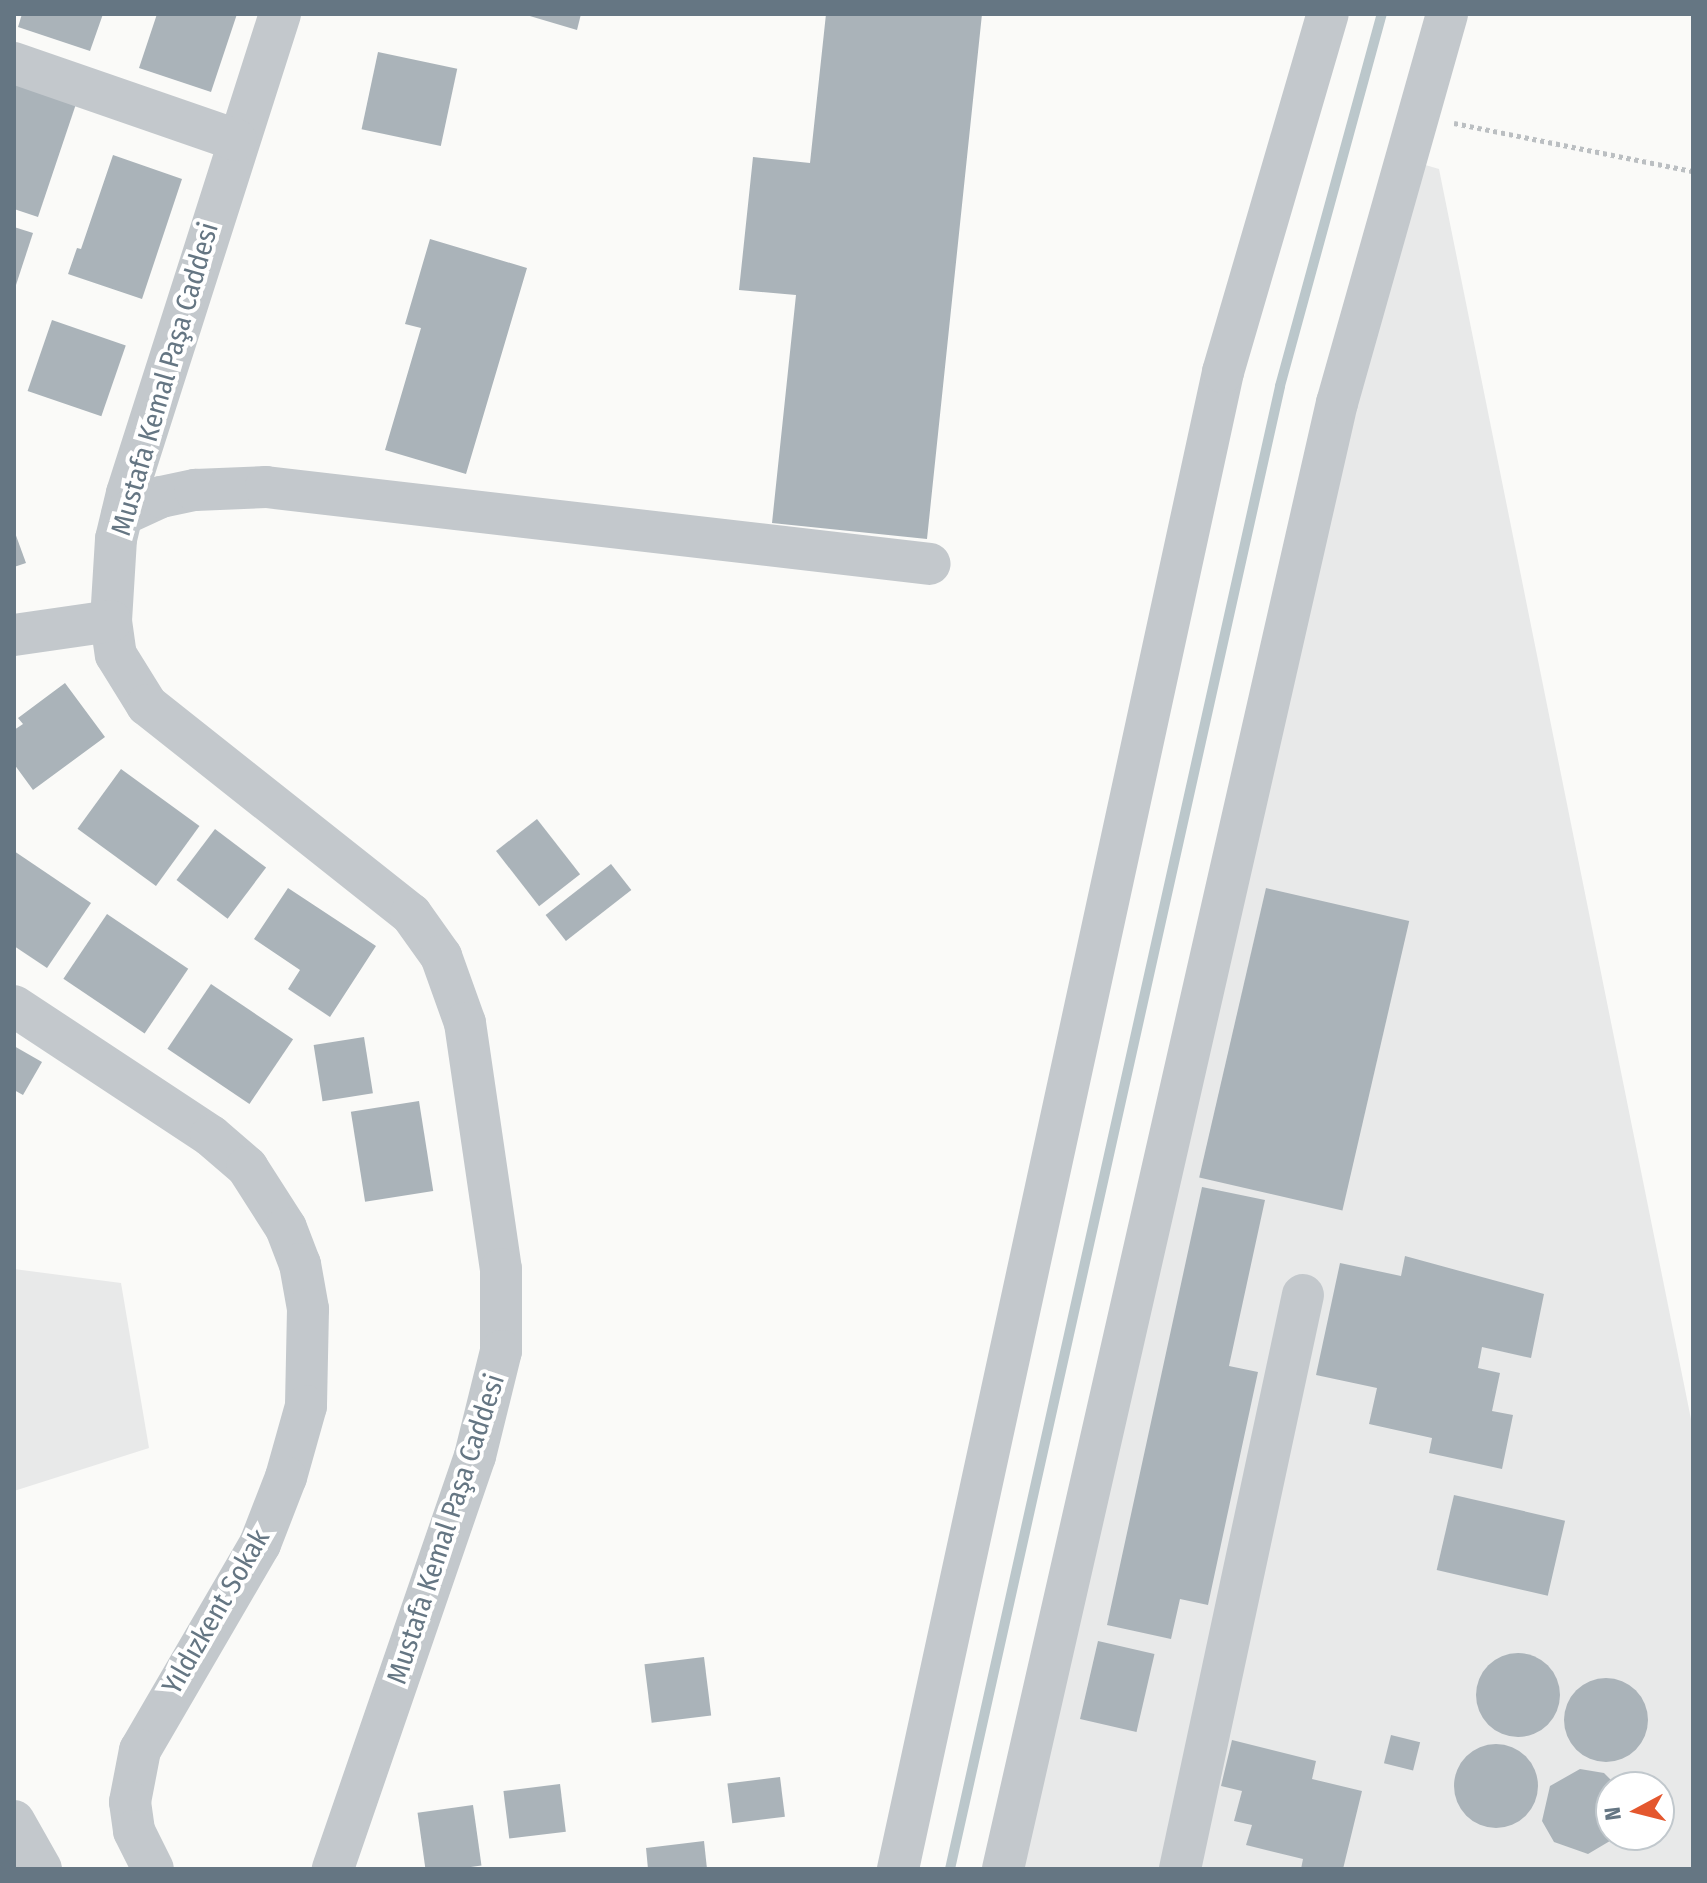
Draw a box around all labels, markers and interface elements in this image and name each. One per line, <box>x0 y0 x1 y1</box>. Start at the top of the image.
street label: Mustafa Kemal Paşa Caddesi <box>104 219 226 539</box>
street label: Mustafa Kemal Paşa Caddesi <box>380 1370 512 1688</box>
street label: Yıldızkent Sokak <box>155 1523 277 1701</box>
north arrow <box>1595 1771 1675 1851</box>
text: N <box>1598 1806 1627 1822</box>

